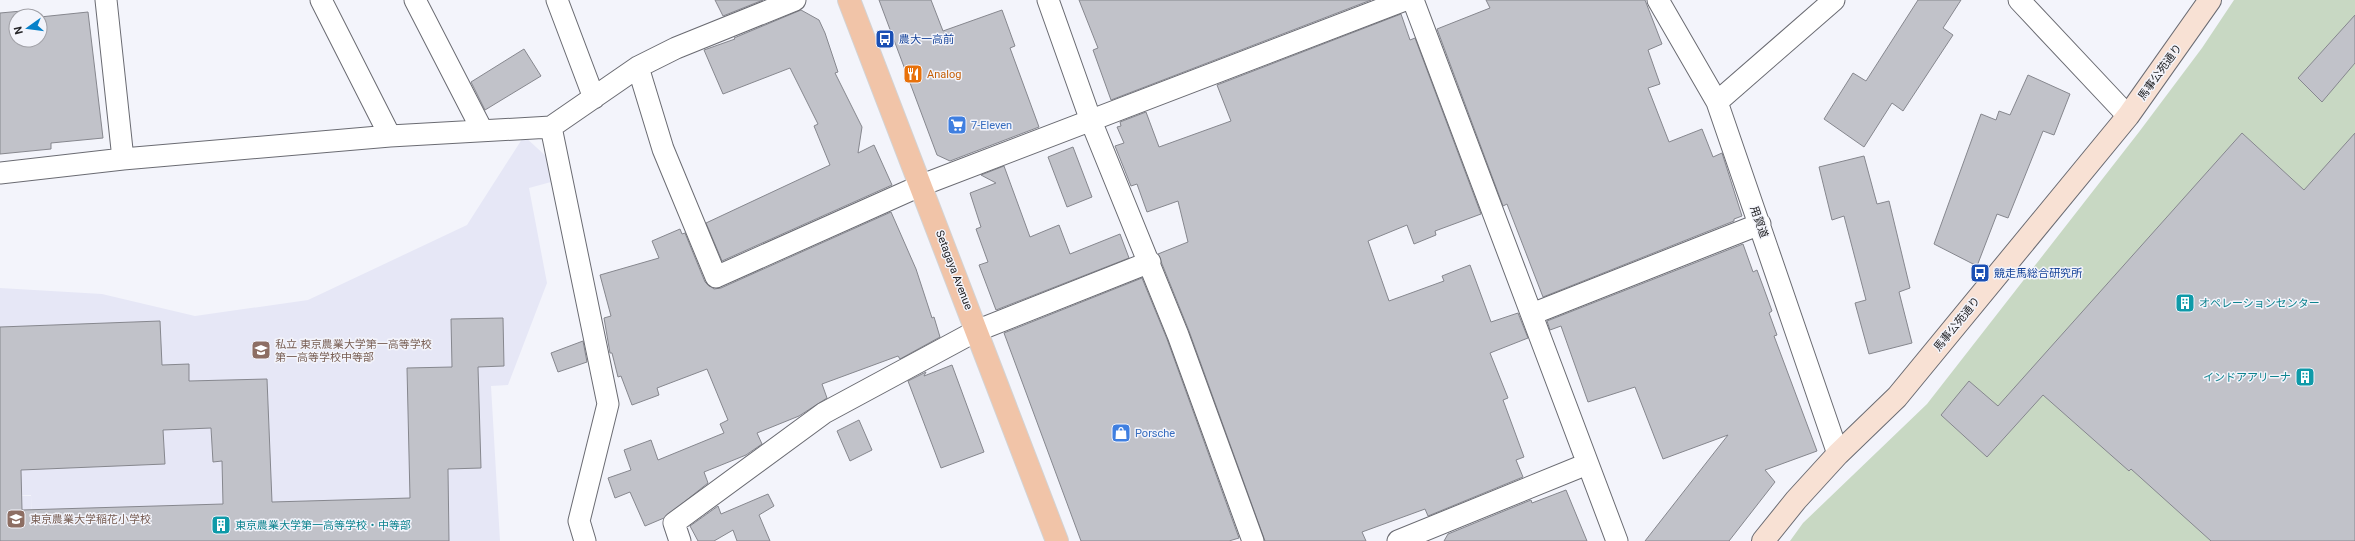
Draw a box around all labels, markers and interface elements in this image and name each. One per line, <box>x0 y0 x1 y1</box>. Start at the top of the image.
north arrow <box>8 8 48 48</box>
text: N <box>11 25 26 36</box>
bus stop icon: 農大一高前 <box>874 28 896 50</box>
place label: 農大一高前 <box>899 33 954 46</box>
street label: 馬事公苑通り <box>2135 41 2185 103</box>
restaurant icon: Analog <box>902 63 924 85</box>
place label: Analog <box>927 68 961 81</box>
supermarket icon: 7-Eleven <box>946 114 968 136</box>
place label: 7-Eleven <box>971 119 1012 132</box>
street label: 用賀道 <box>1747 204 1771 240</box>
street label: Setagaya Avenue <box>933 229 975 312</box>
bus stop icon: 競走馬総合研究所 <box>1969 262 1991 284</box>
place label: 競走馬総合研究所 <box>1994 267 2083 280</box>
building icon: オペレーションセンター <box>2174 292 2196 314</box>
street label: 馬事公苑通り <box>1931 294 1983 354</box>
place label: オペレーションセンター <box>2199 297 2320 310</box>
place label: 私立 東京農業大学第一高等学校 第一高等学校中等部 <box>275 338 432 364</box>
school or university icon: 私立 東京農業大学第一高等学校 第一高等学校中等部 <box>250 339 272 361</box>
building icon: インドアアリーナ <box>2294 366 2316 388</box>
place label: インドアアリーナ <box>2203 371 2291 384</box>
shop icon: Porsche <box>1110 422 1132 444</box>
place label: Porsche <box>1135 427 1175 440</box>
school or university icon: 東京農業大学稲花小学校 <box>5 508 27 530</box>
place label: 東京農業大学稲花小学校 <box>30 513 151 526</box>
building icon: 東京農業大学第一高等学校・中等部 <box>210 514 232 536</box>
place label: 東京農業大学第一高等学校・中等部 <box>235 519 411 532</box>

